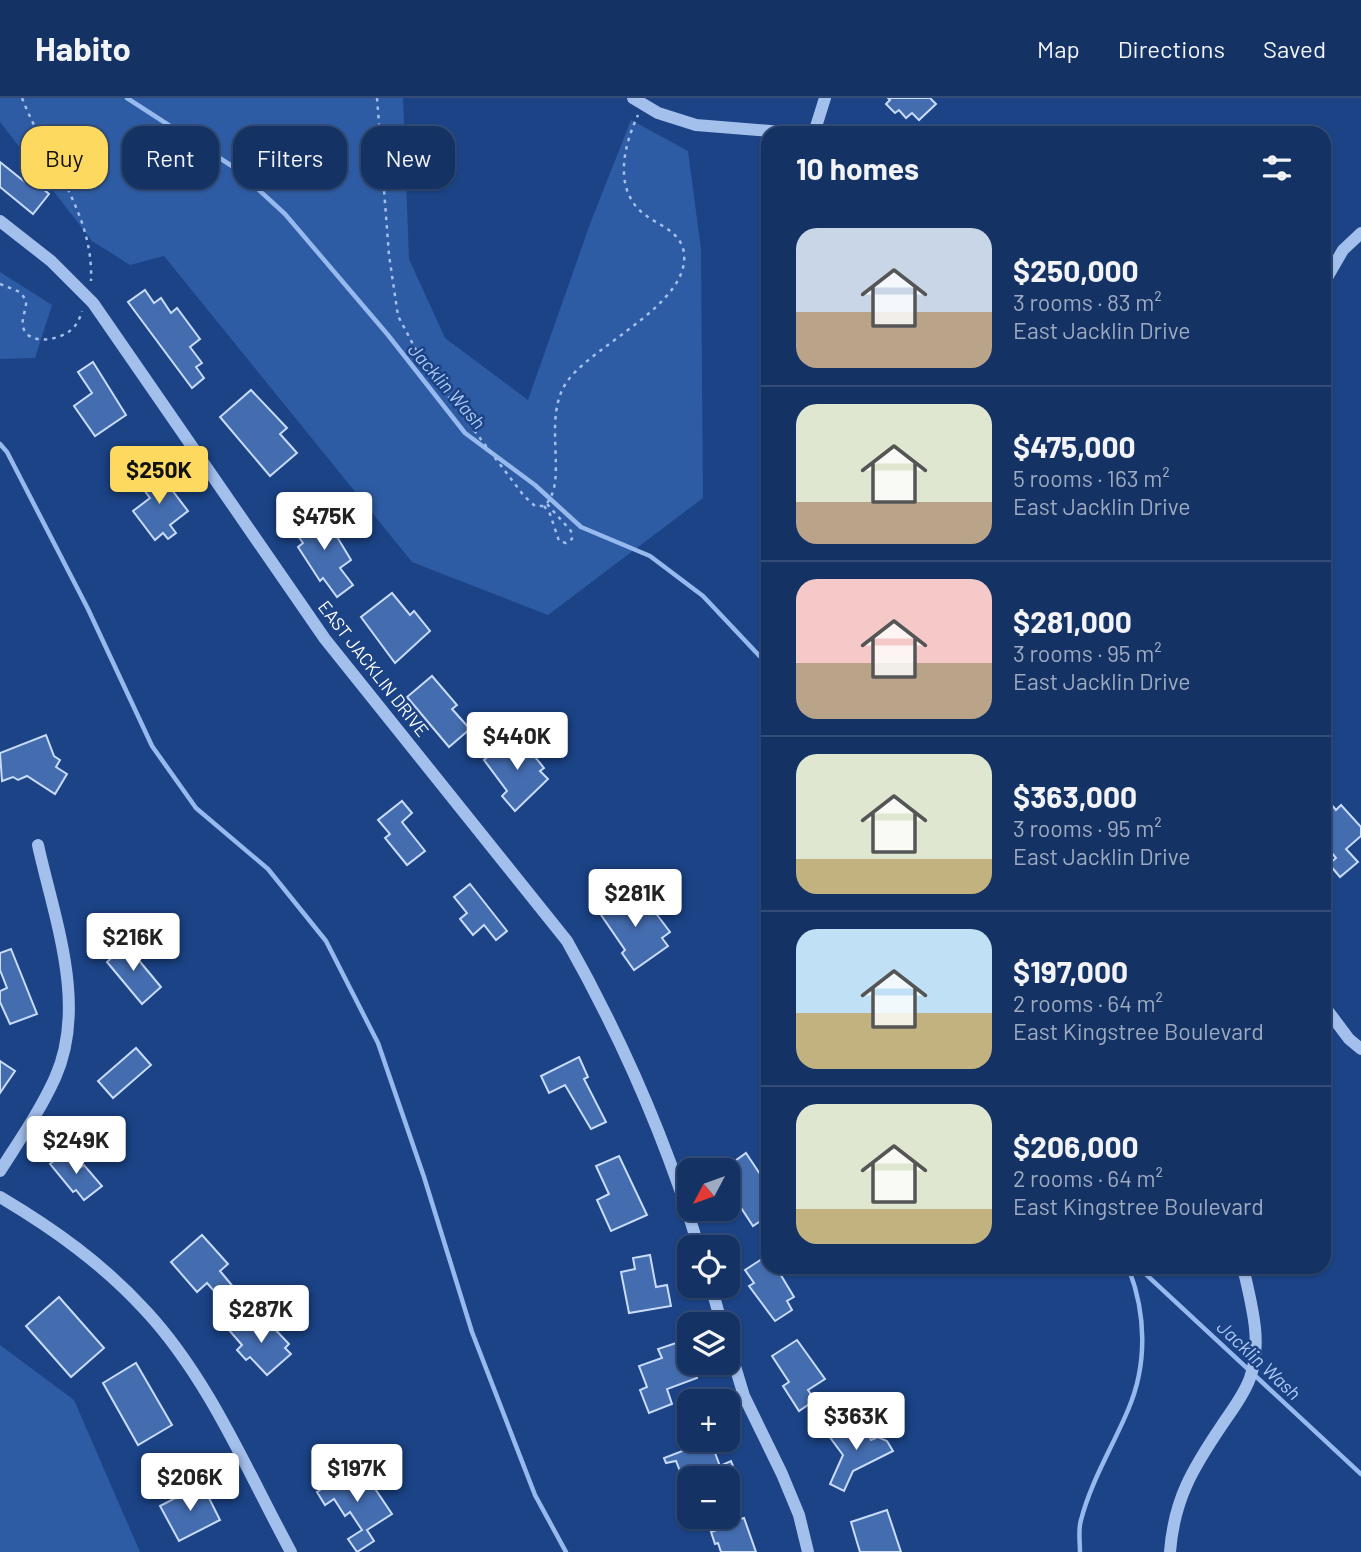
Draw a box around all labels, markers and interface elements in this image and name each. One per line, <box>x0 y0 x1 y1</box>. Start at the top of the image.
text: Habito <box>35 28 131 68</box>
text: Map <box>1037 34 1080 63</box>
text: Directions <box>1118 34 1225 63</box>
text: Saved <box>1263 34 1326 63</box>
chip: Buy <box>21 126 108 189</box>
chip: Rent <box>122 126 219 189</box>
chip: Filters <box>233 126 347 189</box>
chip: New <box>361 126 455 189</box>
icon: filters <box>1258 149 1296 187</box>
text: 10 homes <box>796 150 919 186</box>
text: $250,000 <box>1013 252 1139 288</box>
icon: home <box>852 256 936 340</box>
text: 3 rooms · 83 m² <box>1013 288 1162 316</box>
text: East Jacklin Drive <box>1013 316 1191 344</box>
water label: Jacklin Wash <box>404 338 491 433</box>
text: $475,000 <box>1013 428 1136 464</box>
icon: home <box>852 432 936 516</box>
pin: $250K <box>110 446 208 506</box>
text: $250K <box>126 455 192 483</box>
text: 5 rooms · 163 m² <box>1013 464 1170 492</box>
pin: $475K <box>275 492 373 552</box>
text: East Jacklin Drive <box>1013 492 1191 520</box>
text: $475K <box>292 501 356 529</box>
street label: EAST JACKLIN DRIVE <box>314 596 434 741</box>
text: $281,000 <box>1013 603 1132 639</box>
icon: home <box>852 607 936 691</box>
text: 3 rooms · 95 m² <box>1013 639 1162 667</box>
text: East Jacklin Drive <box>1013 667 1191 695</box>
pin: $440K <box>468 712 566 772</box>
text: $440K <box>483 721 551 749</box>
text: $363,000 <box>1013 778 1137 814</box>
icon: home <box>852 782 936 866</box>
text: 3 rooms · 95 m² <box>1013 814 1162 842</box>
text: East Jacklin Drive <box>1013 842 1191 870</box>
pin: $281K <box>586 870 684 929</box>
text: $281K <box>605 878 665 906</box>
pin: $216K <box>84 914 182 973</box>
text: $216K <box>103 922 163 950</box>
text: $197,000 <box>1013 953 1128 989</box>
icon: home <box>852 957 936 1041</box>
text: 2 rooms · 64 m² <box>1013 989 1163 1017</box>
text: East Kingstree Boulevard <box>1013 1017 1264 1045</box>
pin: $249K <box>27 1116 125 1176</box>
text: $249K <box>43 1125 109 1153</box>
text: $206,000 <box>1013 1128 1139 1164</box>
icon: home <box>852 1132 936 1216</box>
north arrow <box>677 1158 740 1222</box>
map controls <box>677 1158 740 1529</box>
text: 2 rooms · 64 m² <box>1013 1164 1163 1192</box>
text: East Kingstree Boulevard <box>1013 1192 1264 1220</box>
button: locate <box>677 1235 740 1298</box>
pin: $287K <box>212 1286 310 1345</box>
text: $287K <box>229 1294 293 1322</box>
button: layers <box>677 1312 740 1375</box>
water label: Jacklin Wash <box>1213 1315 1306 1404</box>
button: + <box>677 1389 740 1452</box>
pin: $363K <box>807 1392 905 1452</box>
text: $363K <box>824 1401 888 1429</box>
pin: $197K <box>308 1444 406 1504</box>
text: $197K <box>327 1453 387 1481</box>
pin: $206K <box>141 1454 239 1513</box>
text: $206K <box>157 1462 223 1490</box>
button: − <box>677 1466 740 1529</box>

